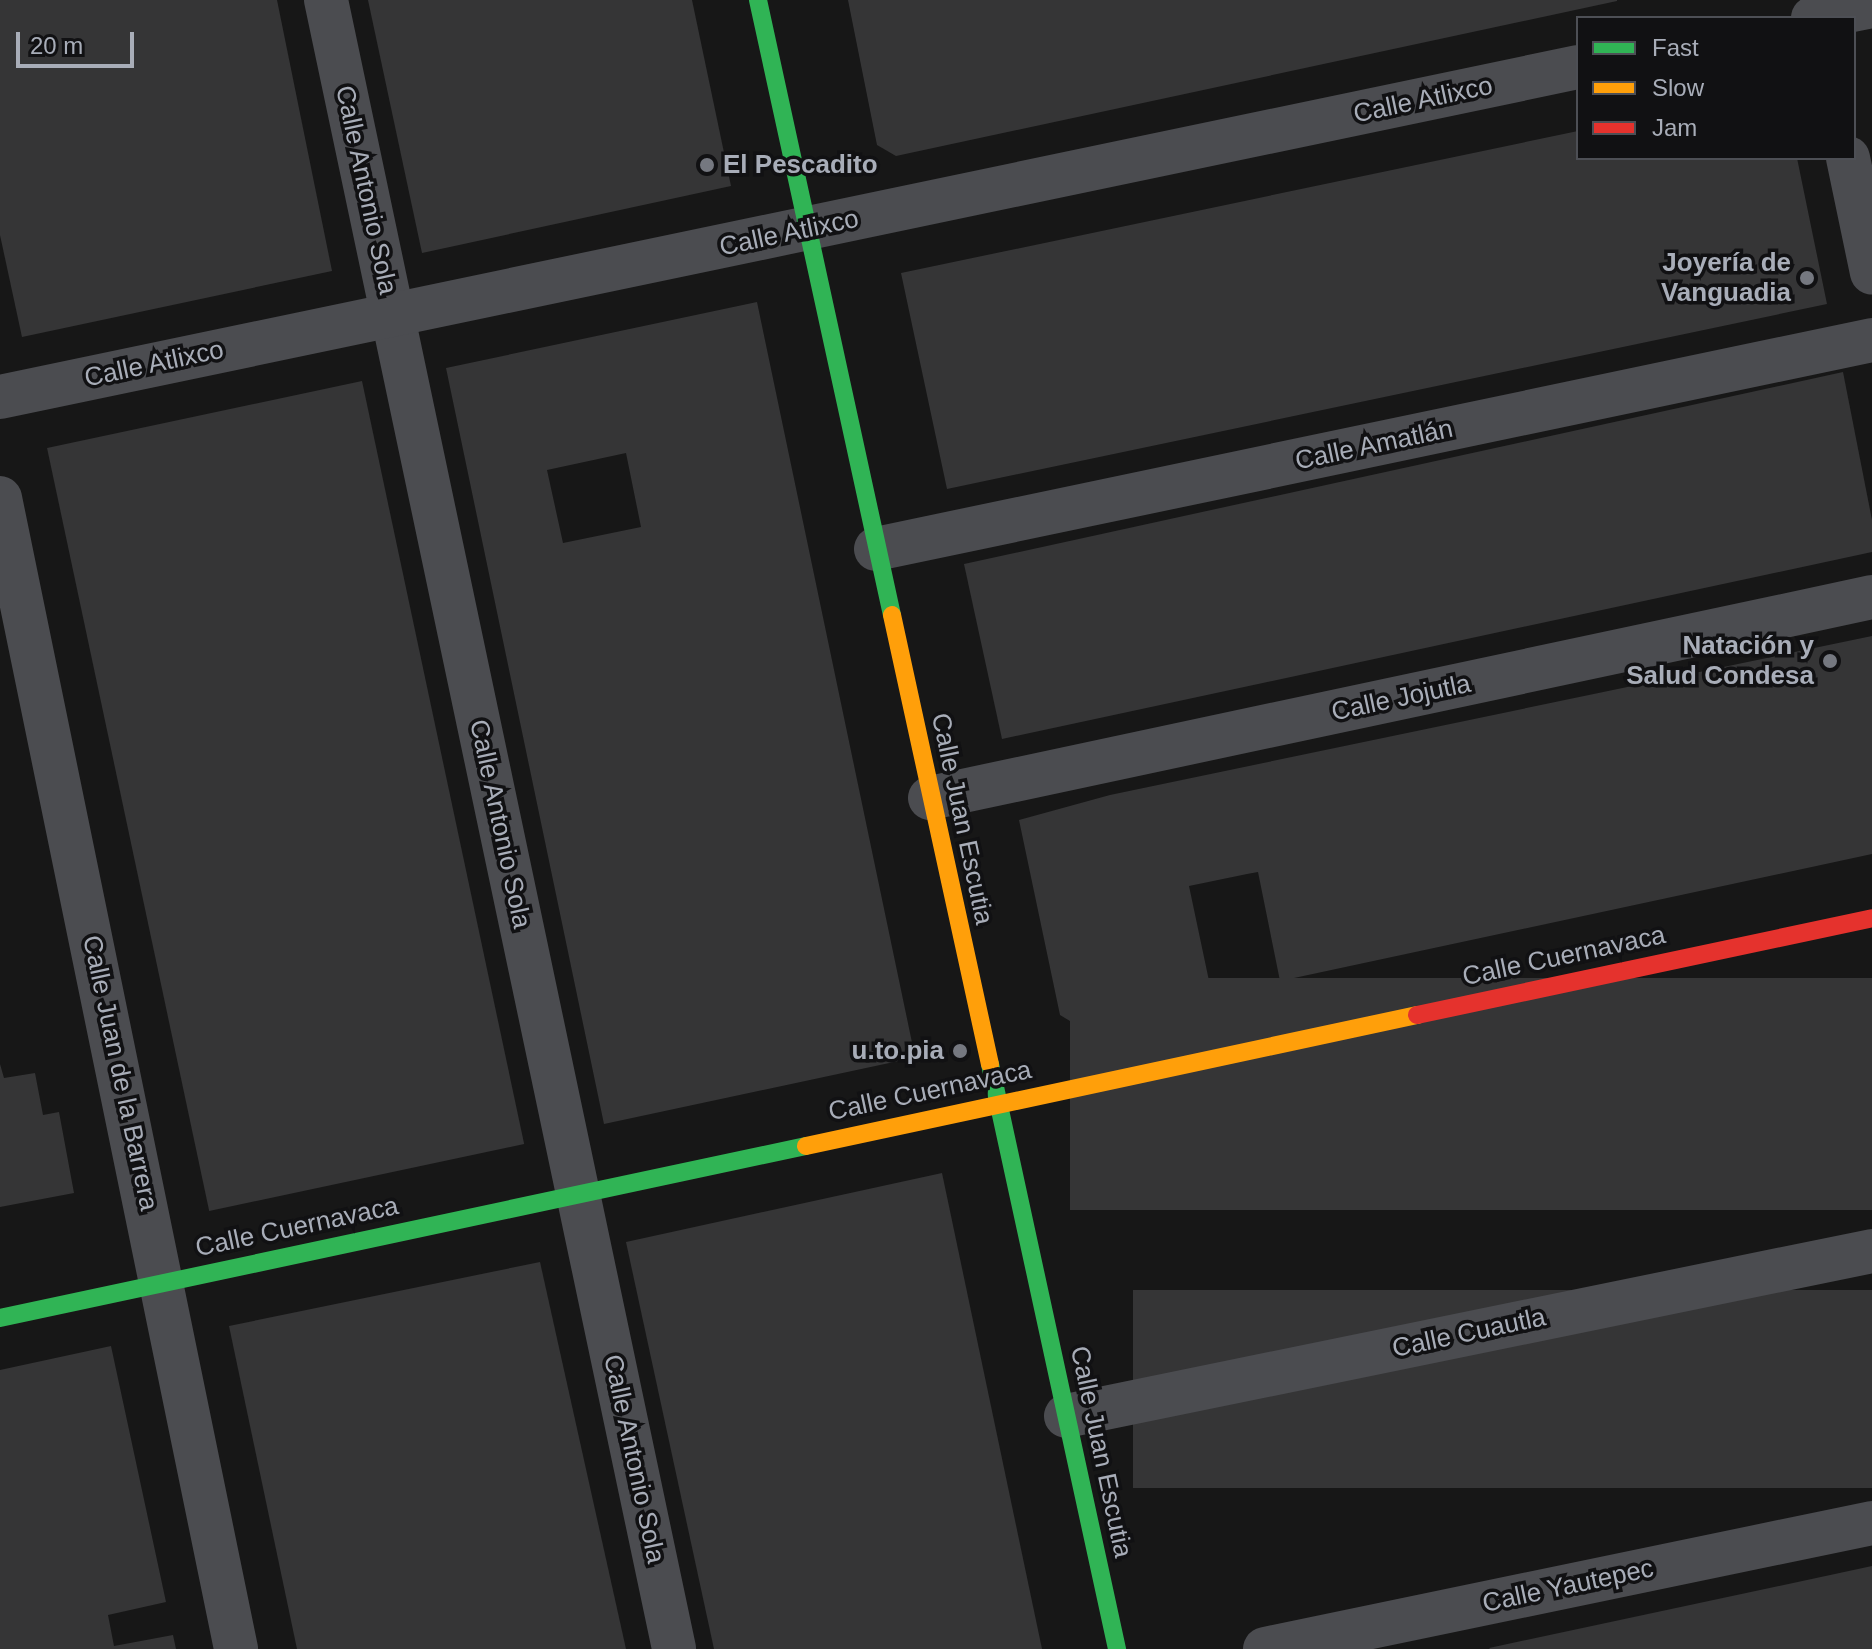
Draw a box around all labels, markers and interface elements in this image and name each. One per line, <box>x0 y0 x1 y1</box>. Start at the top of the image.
scale bar <box>20 16 138 66</box>
legend <box>1576 16 1856 160</box>
text: 20 m <box>30 32 83 59</box>
text: Fast <box>1652 34 1699 61</box>
street label: Calle Atlixco <box>1350 70 1496 130</box>
text: Slow <box>1652 74 1704 101</box>
street label: Calle Antonio Sola <box>329 82 403 298</box>
text: Jam <box>1652 114 1697 141</box>
place label: El Pescadito <box>723 149 878 181</box>
marker: El Pescadito <box>698 156 716 174</box>
street label: Calle Atlixco <box>716 203 862 263</box>
place label: Joyería de Vanguadia <box>1661 247 1791 308</box>
marker: Joyería de Vanguadia <box>1798 269 1816 287</box>
street label: Calle Atlixco <box>81 334 227 394</box>
street label: Calle Amatlán <box>1292 413 1456 477</box>
place label: Natación y Salud Condesa <box>1626 630 1814 692</box>
marker: Natación y Salud Condesa <box>1821 652 1839 670</box>
street label: Calle Jojutla <box>1328 668 1474 728</box>
street label: Calle Juan Escutia <box>924 710 1000 928</box>
street label: Calle Antonio Sola <box>463 716 537 932</box>
street label: Calle Cuernavaca <box>1460 919 1668 993</box>
street label: Calle Juan de la Barrera <box>76 933 164 1213</box>
place label: u.to.pia <box>852 1035 944 1067</box>
marker: u.to.pia <box>951 1042 969 1060</box>
street label: Calle Cuernavaca <box>826 1054 1034 1128</box>
street label: Calle Cuernavaca <box>193 1190 401 1264</box>
street label: Calle Cuautla <box>1389 1302 1549 1364</box>
street label: Calle Juan Escutia <box>1063 1343 1139 1561</box>
street label: Calle Antonio Sola <box>597 1351 671 1567</box>
street label: Calle Yautepec <box>1479 1553 1657 1619</box>

